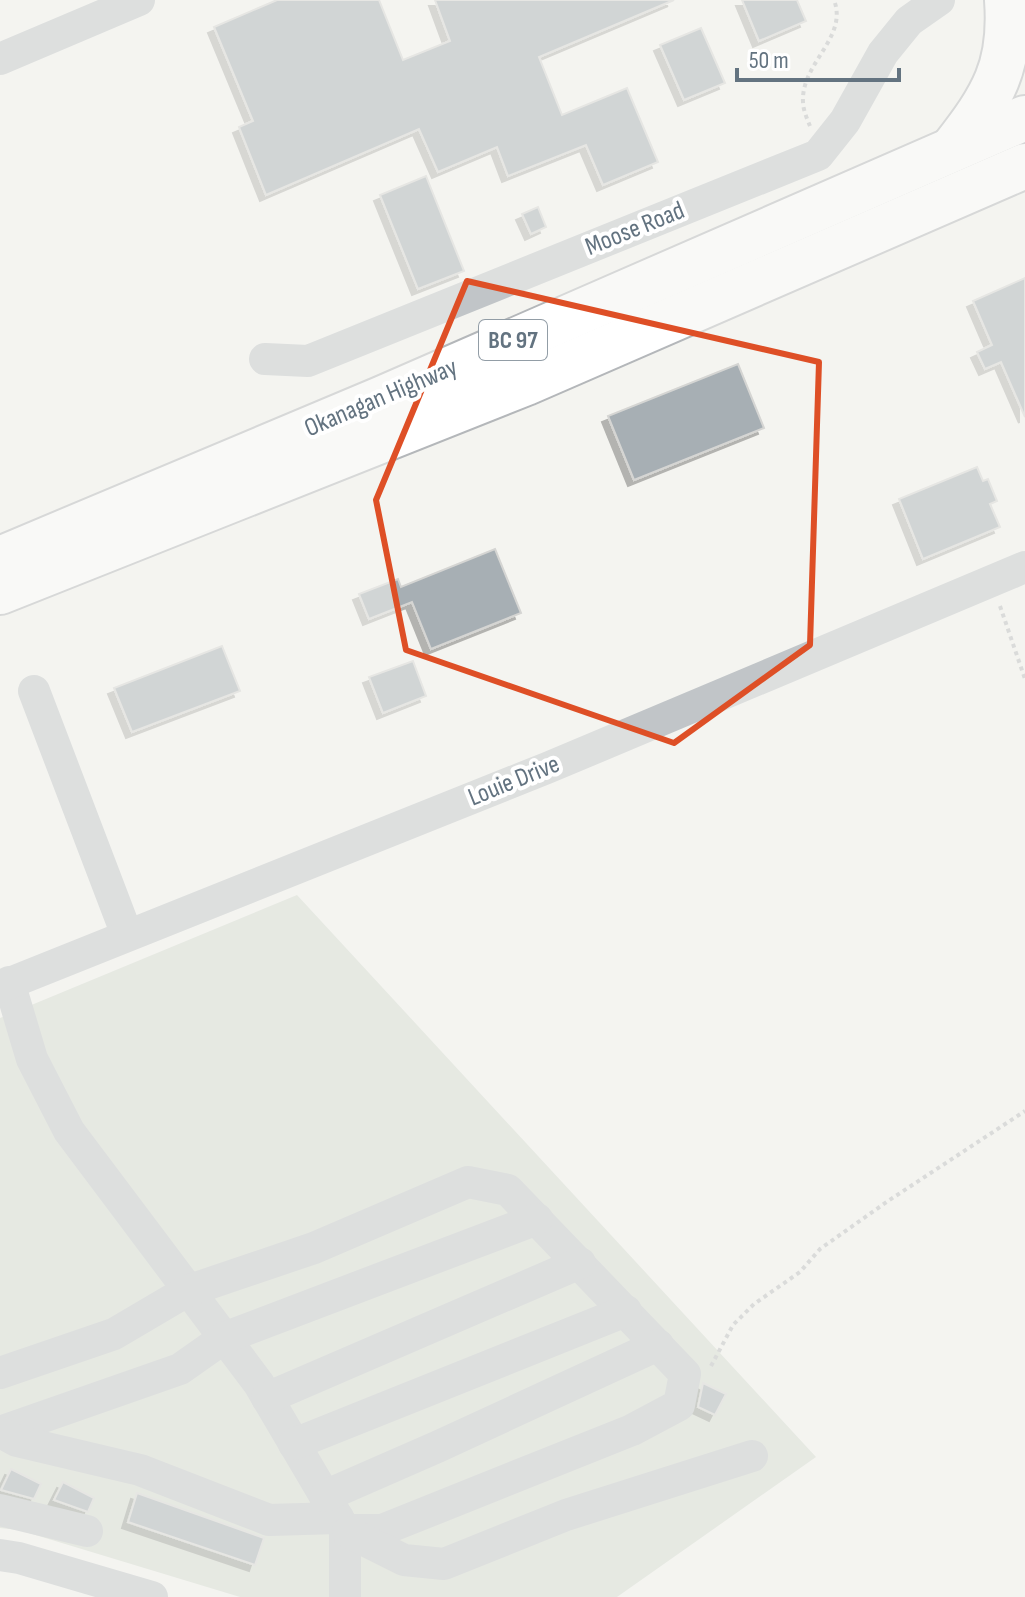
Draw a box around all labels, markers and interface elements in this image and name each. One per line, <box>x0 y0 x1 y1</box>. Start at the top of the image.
scale bar <box>737 32 899 82</box>
text: 50 m <box>749 46 789 75</box>
street label: Moose Road <box>581 195 689 263</box>
road number: BC 97 <box>479 320 547 360</box>
street label: Okanagan Highway <box>300 352 462 444</box>
street label: Louie Drive <box>464 749 564 813</box>

